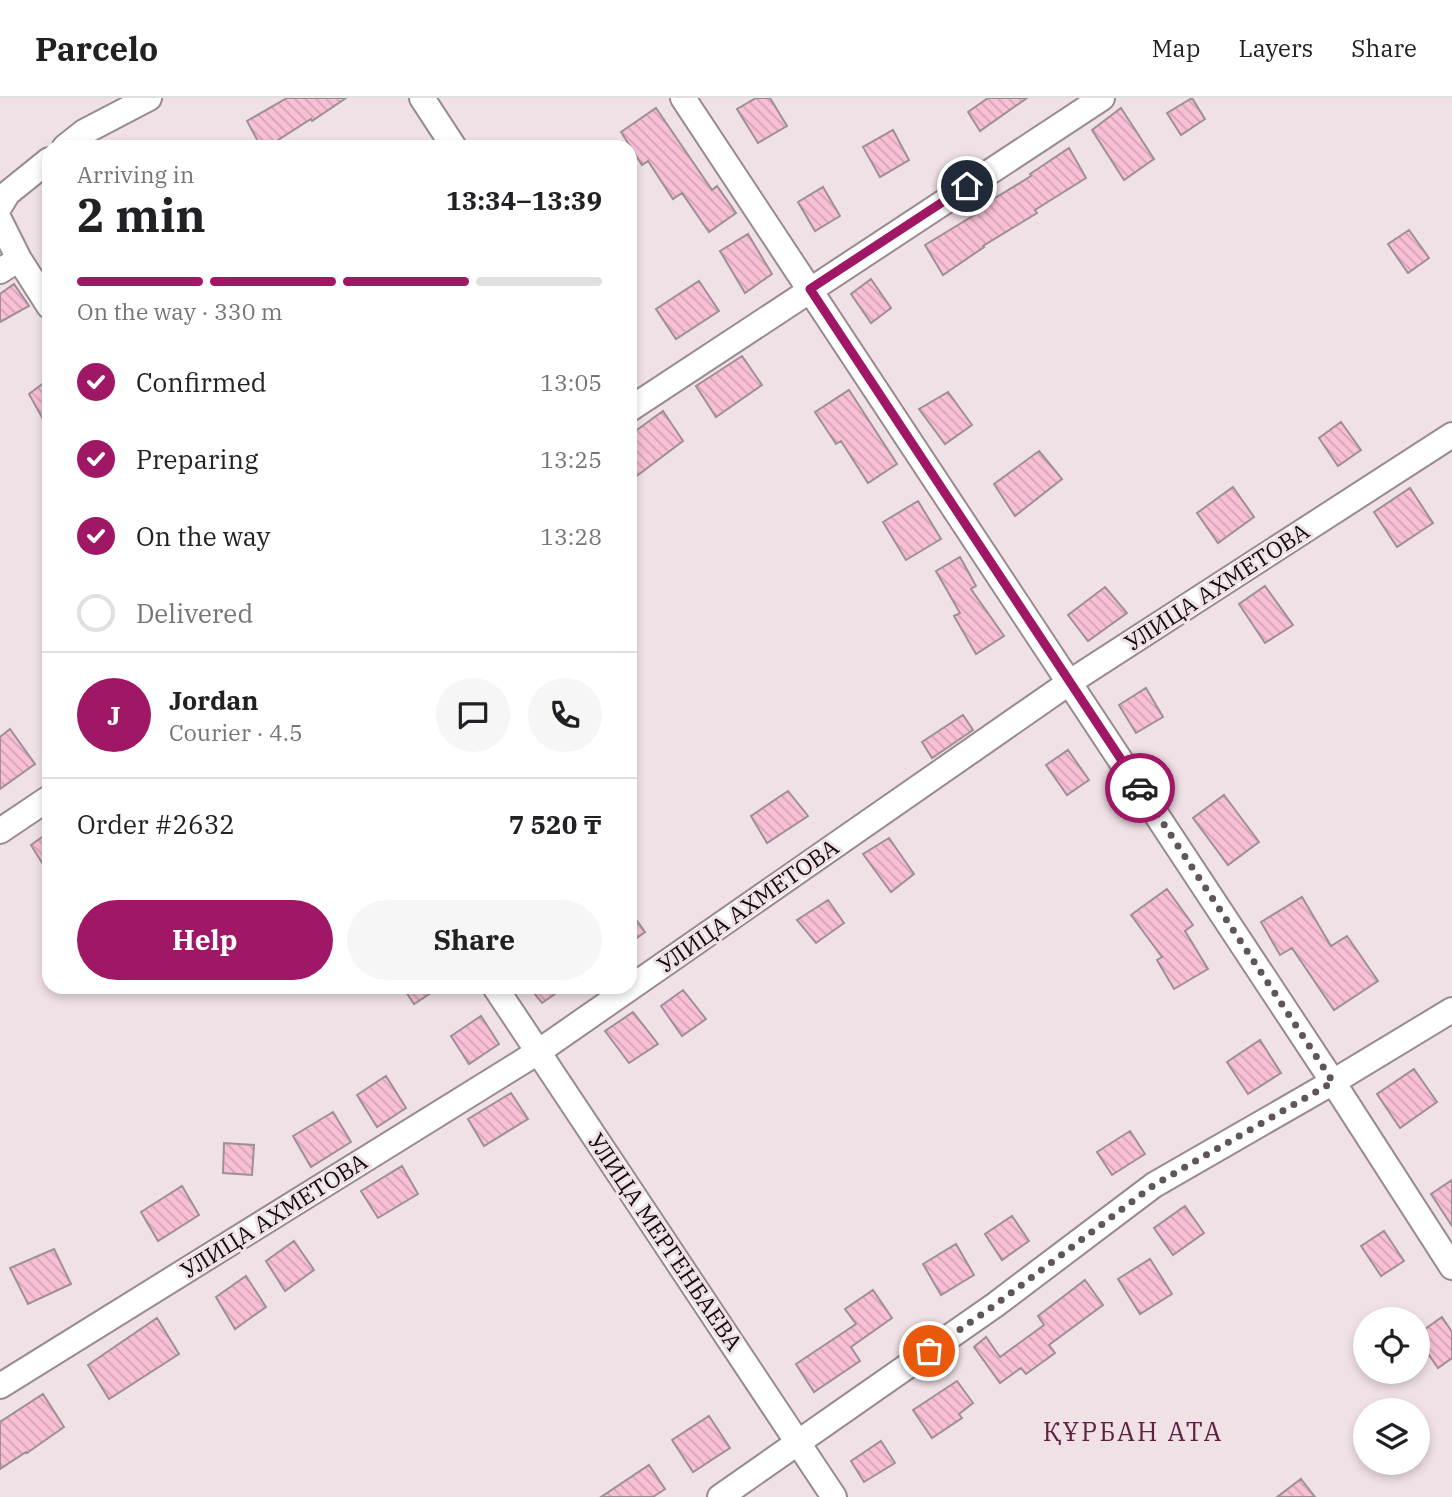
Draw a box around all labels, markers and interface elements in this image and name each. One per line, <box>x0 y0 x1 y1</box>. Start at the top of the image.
text: Parcelo <box>35 27 158 70</box>
text: Map <box>1152 32 1200 64</box>
text: Layers <box>1238 32 1313 64</box>
text: Share <box>1351 32 1417 64</box>
pin <box>937 156 997 216</box>
text: Arriving in <box>77 159 194 189</box>
icon: home <box>948 167 986 205</box>
text: 13:34–13:39 <box>446 183 602 217</box>
text: 2 min <box>77 185 206 245</box>
text: On the way · 330 m <box>77 296 283 326</box>
icon: check <box>77 363 115 401</box>
text: Confirmed <box>136 365 267 399</box>
text: 13:05 <box>540 367 602 397</box>
icon: check <box>77 440 115 478</box>
text: Preparing <box>136 442 258 476</box>
text: 13:25 <box>540 444 602 474</box>
street label: УЛИЦА АХМЕТОВА <box>1118 515 1315 657</box>
icon: check <box>77 517 115 555</box>
text: On the way <box>136 519 270 553</box>
text: 13:28 <box>540 521 602 551</box>
text: Delivered <box>136 596 253 630</box>
button: chat <box>436 678 510 752</box>
button: phone <box>528 678 602 752</box>
text: Jordan <box>169 683 259 717</box>
text: J <box>107 698 121 732</box>
text: Courier · 4.5 <box>169 717 303 747</box>
courier <box>1105 753 1175 823</box>
icon: car <box>1121 769 1159 807</box>
text: Order #2632 <box>77 807 235 841</box>
text: 7 520 ₸ <box>509 807 602 841</box>
street label: УЛИЦА АХМЕТОВА <box>651 831 844 979</box>
button: Help <box>77 900 333 980</box>
button: Share <box>347 900 602 980</box>
street label: УЛИЦА МЕРГЕНБАЕВА <box>582 1127 750 1356</box>
street label: УЛИЦА АХМЕТОВА <box>175 1145 373 1285</box>
map controls <box>1353 1307 1430 1475</box>
button: locate <box>1353 1307 1430 1384</box>
pin <box>899 1321 959 1381</box>
icon: bag <box>910 1332 948 1370</box>
button: layers <box>1353 1398 1430 1475</box>
district label: ҚҰРБАН АТА <box>1043 1414 1223 1448</box>

